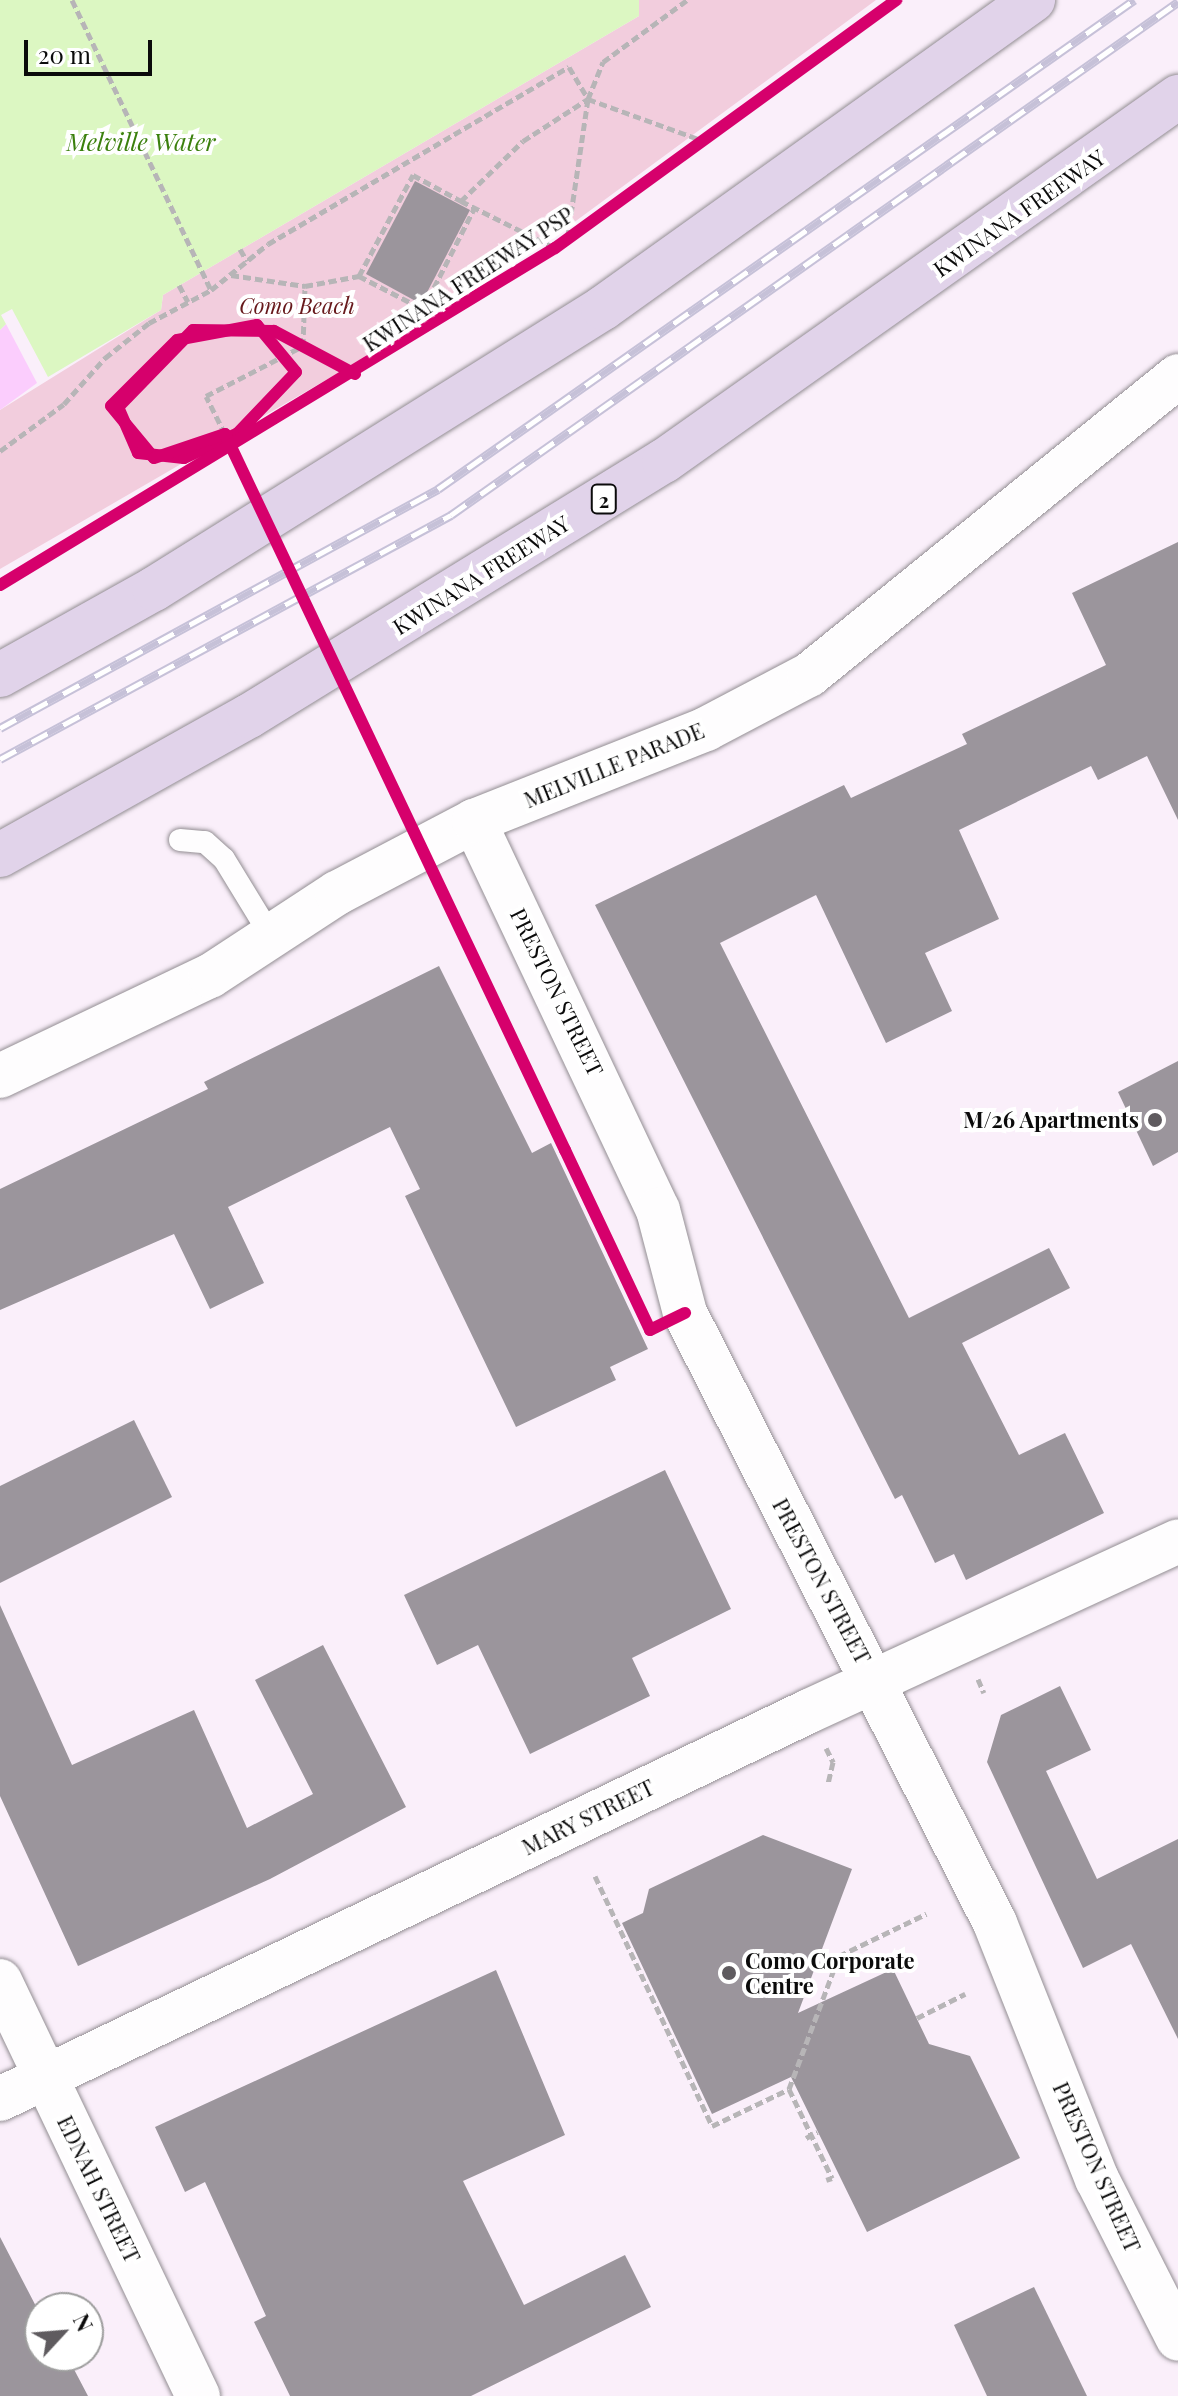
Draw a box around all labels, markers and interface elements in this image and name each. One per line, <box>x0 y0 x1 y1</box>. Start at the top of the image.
scale bar <box>28 24 156 74</box>
text: 20 m <box>38 38 91 70</box>
water label: Melville Water <box>67 128 215 156</box>
street label: KWINANA FREEWAY <box>928 144 1110 282</box>
street label: KWINANA FREEWAY PSP <box>357 201 579 357</box>
park label: Como Beach <box>239 293 355 319</box>
road number: 2 <box>590 483 618 515</box>
street label: KWINANA FREEWAY <box>388 510 574 640</box>
street label: MELVILLE PARADE <box>520 717 708 813</box>
street label: PRESTON STREET <box>505 904 609 1080</box>
place label: M/26 Apartments <box>962 1107 1139 1133</box>
marker: M/26 Apartments <box>1146 1111 1164 1129</box>
street label: PRESTON STREET <box>767 1494 877 1668</box>
street label: MARY STREET <box>517 1773 659 1861</box>
place label: Como Corporate Centre <box>745 1947 915 1998</box>
marker: Como Corporate Centre <box>720 1964 738 1982</box>
street label: PRESTON STREET <box>1048 2078 1146 2256</box>
street label: EDNAH STREET <box>52 2111 146 2267</box>
north arrow <box>24 2292 104 2372</box>
text: N <box>67 2309 101 2336</box>

